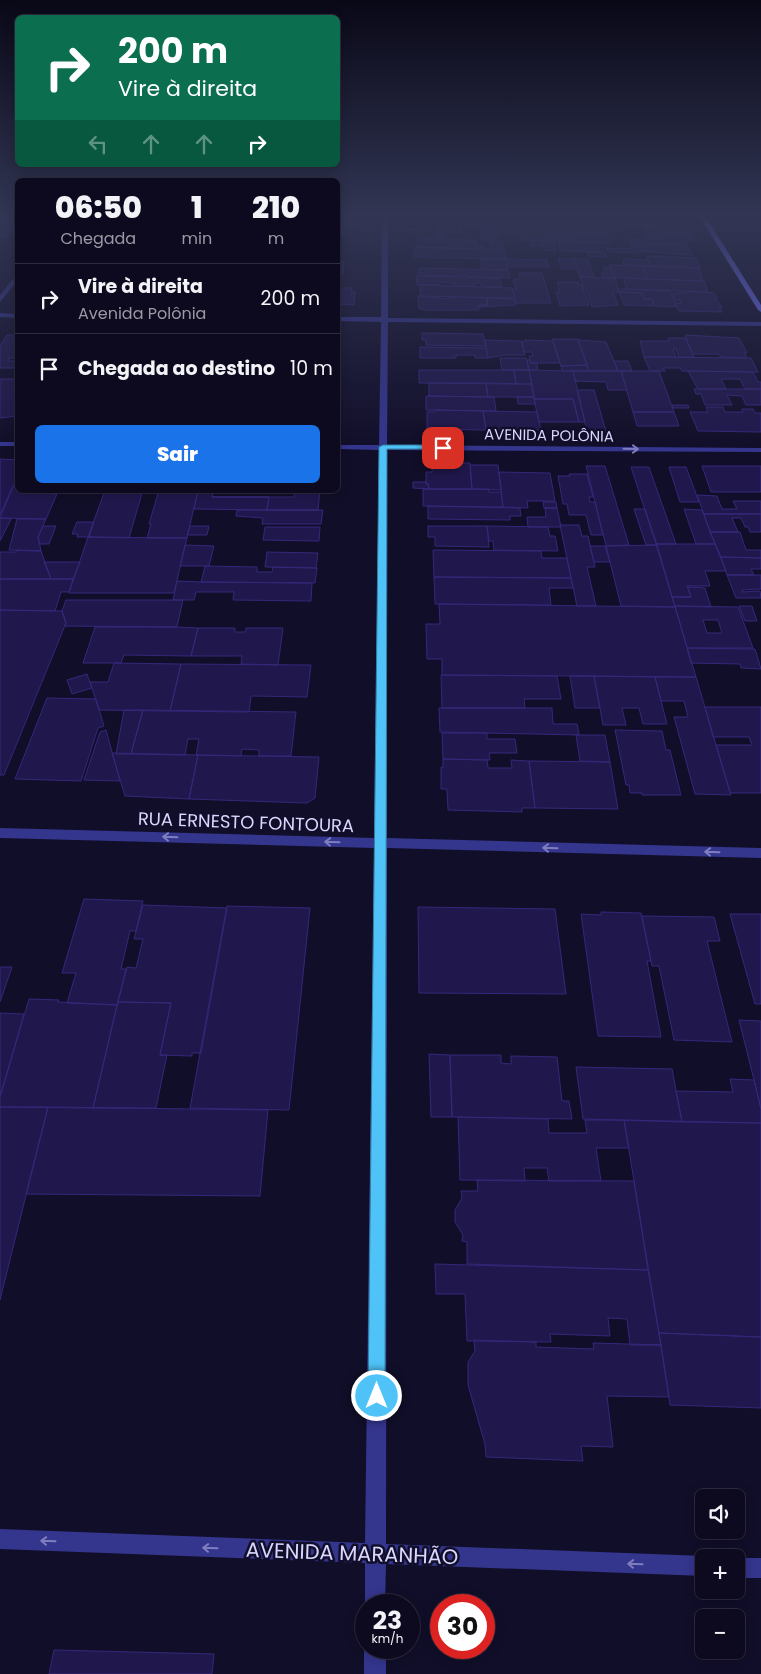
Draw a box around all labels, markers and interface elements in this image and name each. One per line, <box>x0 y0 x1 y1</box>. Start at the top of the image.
text: 200 m <box>118 26 228 75</box>
icon: right <box>35 35 100 100</box>
text: Vire à direita <box>118 73 257 104</box>
icon: left <box>84 130 112 158</box>
icon: ahead <box>137 130 165 158</box>
icon: ahead <box>190 130 218 158</box>
icon: right <box>243 130 271 158</box>
text: 06:50 <box>55 186 142 229</box>
text: 1 <box>191 186 203 229</box>
text: 210 <box>252 186 300 229</box>
text: Chegada <box>60 227 136 250</box>
text: min <box>182 227 212 250</box>
text: m <box>268 227 284 250</box>
text: Vire à direita <box>78 273 203 300</box>
icon: right <box>35 285 63 313</box>
text: 200 m <box>261 285 320 312</box>
text: Avenida Polônia <box>78 302 206 325</box>
icon: arrive <box>35 355 63 383</box>
text: Chegada ao destino <box>78 355 275 382</box>
text: 10 m <box>290 355 333 382</box>
street label: AVENIDA POLÔNIA <box>484 423 614 447</box>
button: Sair <box>35 425 320 483</box>
pin <box>422 427 464 469</box>
icon: arrive <box>429 434 457 462</box>
one-way arrow <box>622 444 639 454</box>
street label: RUA ERNESTO FONTOURA <box>137 806 355 838</box>
one-way arrow <box>162 833 178 842</box>
one-way arrow <box>324 837 340 847</box>
one-way arrow <box>542 843 558 852</box>
one-way arrow <box>705 847 721 857</box>
position arrow <box>350 1369 402 1421</box>
map controls <box>695 1489 745 1659</box>
button: sound <box>695 1489 745 1539</box>
street label: AVENIDA MARANHÃO <box>245 1535 459 1571</box>
one-way arrow <box>40 1536 56 1546</box>
one-way arrow <box>202 1543 218 1552</box>
button: + <box>695 1549 745 1599</box>
one-way arrow <box>627 1559 644 1569</box>
speed limit sign: 30 <box>430 1594 495 1659</box>
text: 23 <box>373 1603 402 1638</box>
button: − <box>695 1609 745 1659</box>
text: km/h <box>372 1630 403 1647</box>

